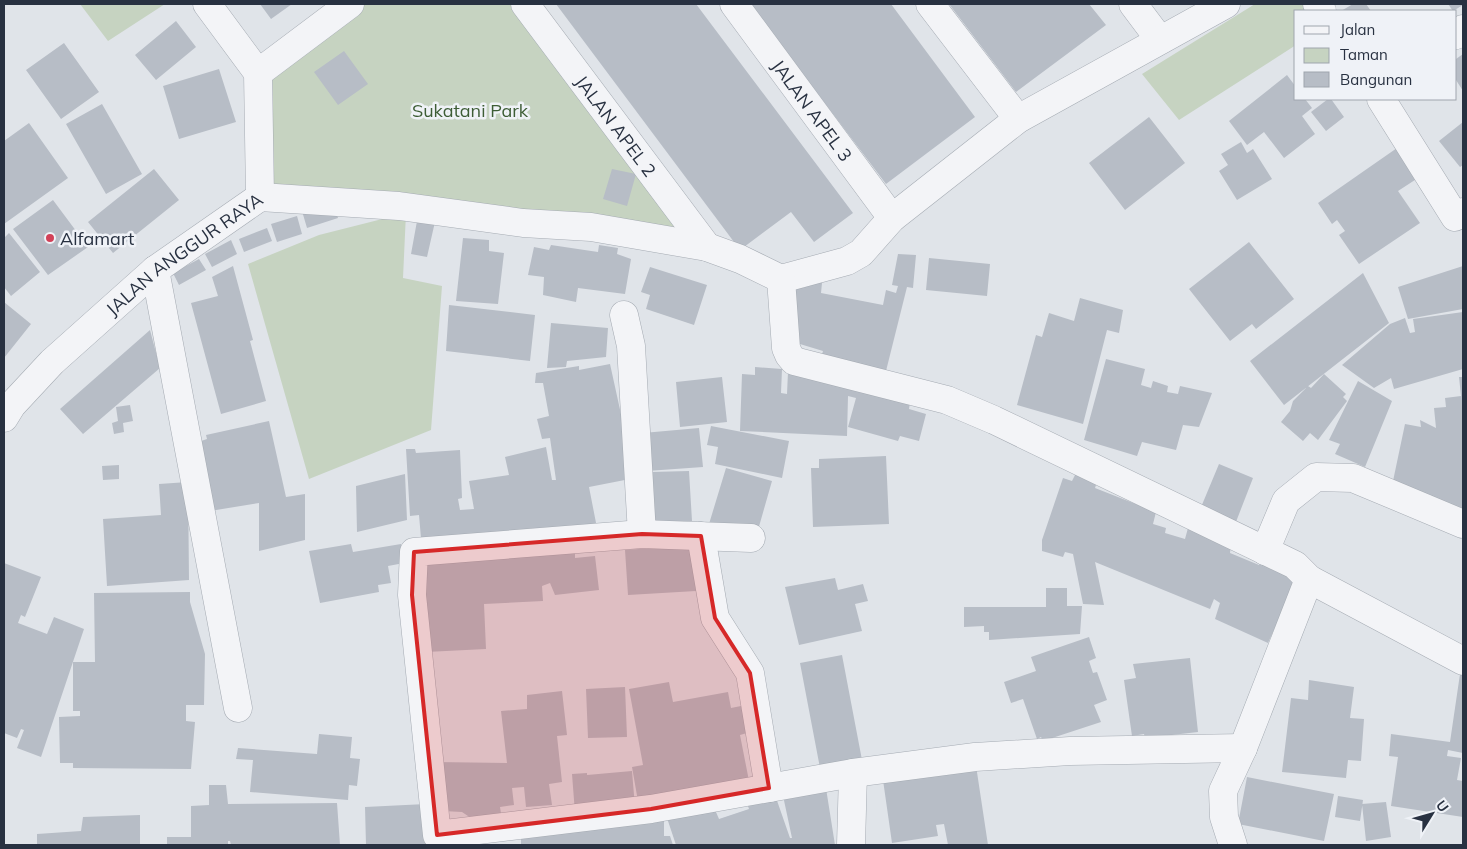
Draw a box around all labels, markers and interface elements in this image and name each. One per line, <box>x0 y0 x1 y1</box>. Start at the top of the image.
legend <box>1294 10 1457 100</box>
text: Jalan <box>1340 20 1375 39</box>
text: Taman <box>1340 45 1388 64</box>
street label: JALAN APEL 3 <box>767 55 858 166</box>
street label: JALAN APEL 2 <box>571 70 662 181</box>
text: Bangunan <box>1340 70 1412 89</box>
park label: Sukatani Park <box>412 99 529 122</box>
street label: JALAN ANGGUR RAYA <box>101 187 267 320</box>
place label: Alfamart <box>60 227 134 250</box>
marker: Alfamart <box>44 232 56 244</box>
north arrow <box>1407 789 1457 839</box>
text: U <box>1432 797 1453 816</box>

